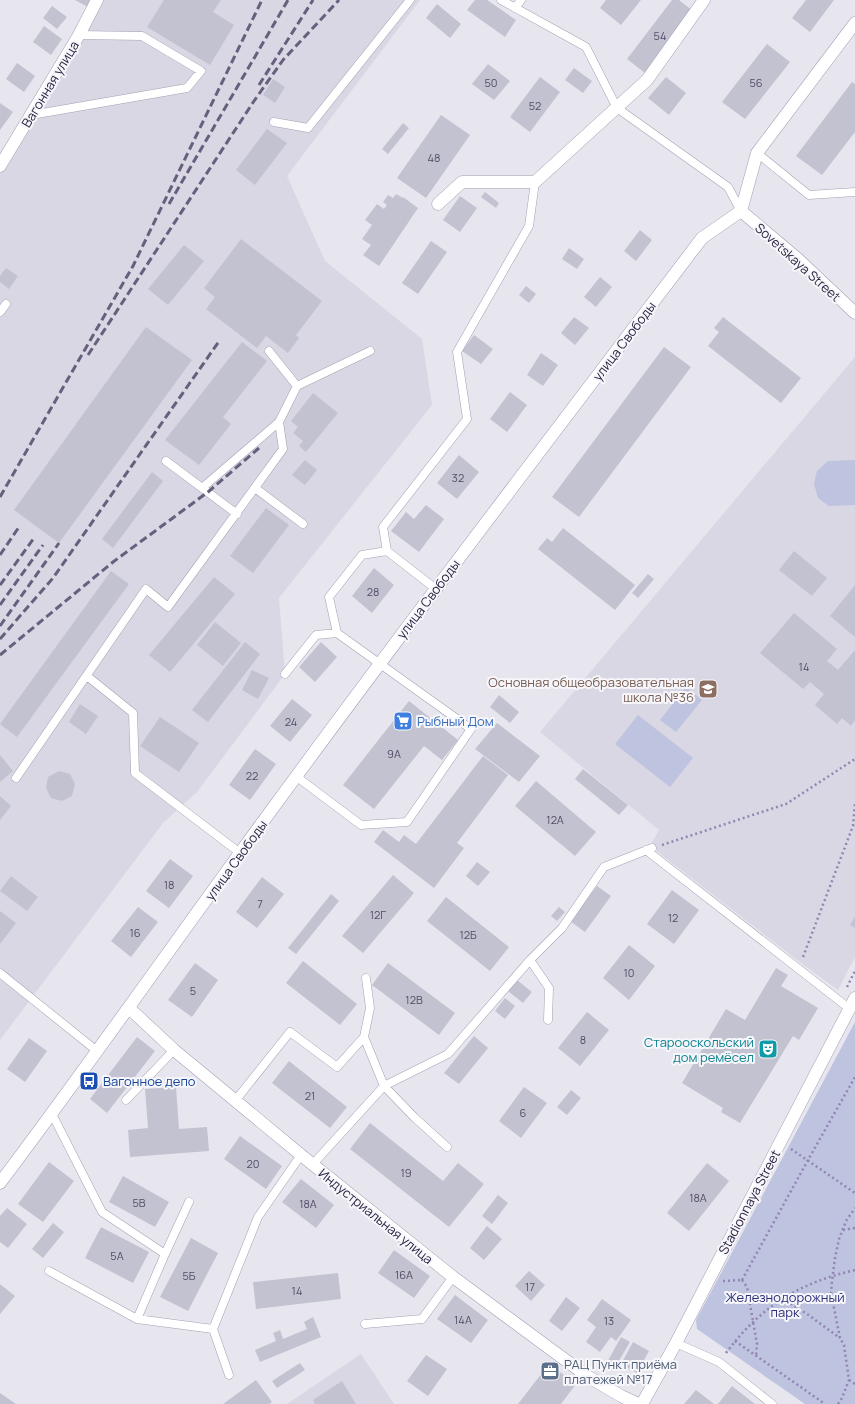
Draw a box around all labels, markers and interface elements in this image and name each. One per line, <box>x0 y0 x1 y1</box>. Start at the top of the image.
house number: 54 <box>654 28 666 43</box>
street label: Вагонная улица <box>17 37 83 131</box>
house number: 50 <box>484 75 498 90</box>
house number: 56 <box>749 75 763 90</box>
house number: 52 <box>529 98 541 113</box>
house number: 48 <box>428 150 440 165</box>
street label: Sovetskaya Street <box>751 219 845 305</box>
street label: улица Свободы <box>588 298 660 384</box>
house number: 32 <box>452 470 464 485</box>
street label: улица Свободы <box>392 556 464 642</box>
house number: 28 <box>367 584 379 599</box>
house number: 14 <box>799 659 809 674</box>
place label: Основная общеобразовательная школа №36 <box>488 673 694 706</box>
school or university icon: Основная общеобразовательная школа №36 <box>697 678 719 700</box>
supermarket icon: Рыбный Дом <box>392 710 414 732</box>
place label: Рыбный Дом <box>417 712 494 730</box>
house number: 24 <box>285 714 297 729</box>
house number: 9А <box>387 746 401 761</box>
house number: 22 <box>246 768 258 783</box>
house number: 12А <box>546 812 564 827</box>
street label: улица Свободы <box>201 816 271 904</box>
house number: 18 <box>164 877 174 892</box>
house number: 7 <box>257 896 263 911</box>
house number: 12Г <box>370 907 386 922</box>
house number: 12 <box>668 910 678 925</box>
house number: 16 <box>129 925 141 940</box>
house number: 12Б <box>459 927 477 942</box>
house number: 10 <box>623 965 635 980</box>
house number: 5 <box>190 983 196 998</box>
house number: 12В <box>405 992 423 1007</box>
house number: 8 <box>580 1032 586 1047</box>
place label: Старооскольский дом ремёсел <box>644 1033 754 1066</box>
theatre icon: Старооскольский дом ремёсел <box>757 1038 779 1060</box>
bus stop icon: Вагонное депо <box>78 1070 100 1092</box>
place label: Вагонное депо <box>103 1072 196 1090</box>
house number: 21 <box>305 1088 315 1103</box>
house number: 6 <box>520 1105 527 1120</box>
street label: Stadionnaya Street <box>714 1147 784 1257</box>
house number: 20 <box>247 1156 259 1171</box>
street label: Индустриальная улица <box>315 1164 437 1268</box>
house number: 19 <box>400 1165 412 1180</box>
house number: 18А <box>689 1190 707 1205</box>
house number: 5В <box>132 1195 146 1210</box>
house number: 18А <box>299 1196 317 1211</box>
house number: 5А <box>110 1248 124 1263</box>
house number: 16А <box>395 1267 413 1282</box>
house number: 5Б <box>183 1268 196 1283</box>
house number: 17 <box>525 1279 535 1294</box>
house number: 14 <box>292 1283 302 1298</box>
park label: Железнодорожный парк <box>725 1288 845 1321</box>
house number: 14А <box>454 1312 472 1327</box>
house number: 13 <box>604 1313 614 1328</box>
place label: РАЦ Пункт приёма платежей №17 <box>564 1355 677 1388</box>
office icon: РАЦ Пункт приёма платежей №17 <box>539 1360 561 1382</box>

